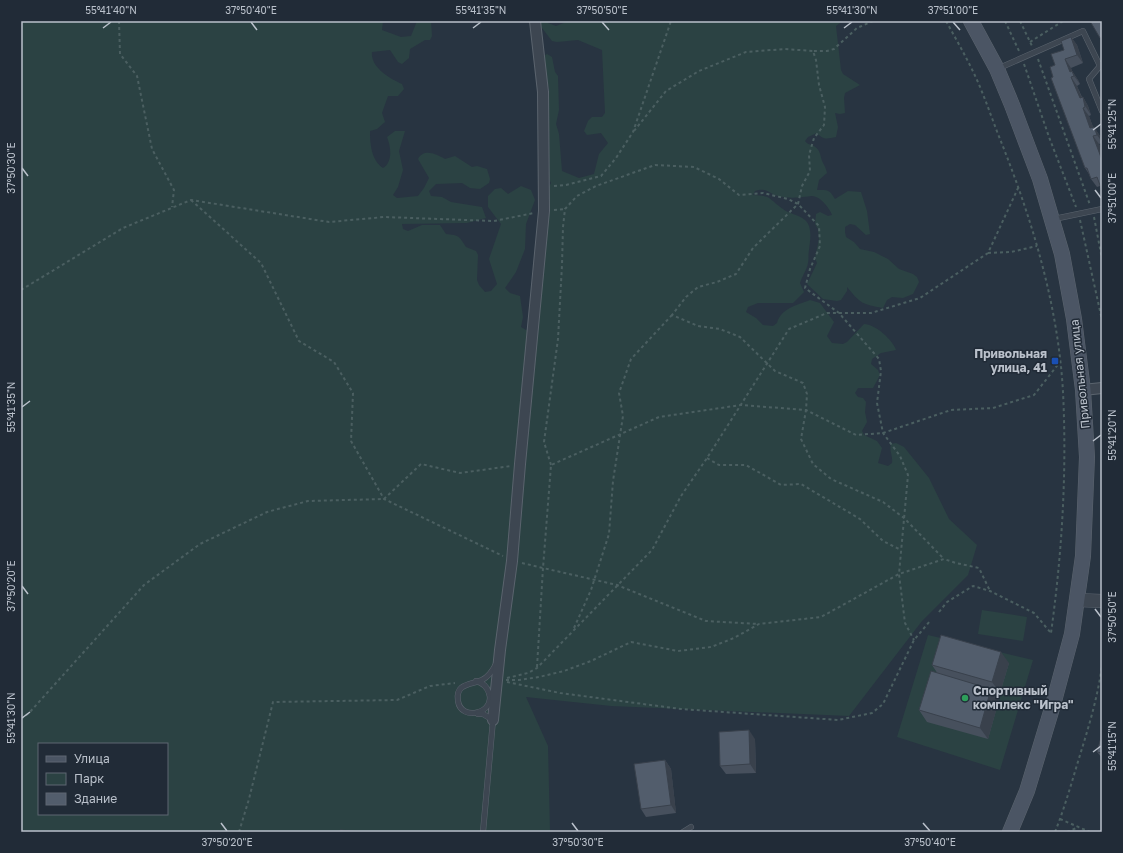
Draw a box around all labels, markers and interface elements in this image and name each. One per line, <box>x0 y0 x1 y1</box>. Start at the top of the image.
text: 55°41'40"N <box>85 4 137 16</box>
text: 37°50'40"E <box>225 4 277 16</box>
text: 55°41'35"N <box>456 4 506 16</box>
text: 37°50'50"E <box>576 4 628 16</box>
text: 55°41'30"N <box>826 4 878 16</box>
text: 37°51'00"E <box>928 4 978 16</box>
text: 55°41'25"N <box>1106 99 1118 149</box>
text: 37°50'30"E <box>5 142 17 194</box>
text: 37°51'00"E <box>1106 173 1118 223</box>
street label: Привольная улица <box>1066 319 1093 430</box>
place label: Привольная улица, 41 <box>974 346 1047 375</box>
marker: Привольная улица, 41 <box>1050 356 1060 366</box>
text: 55°41'35"N <box>5 382 17 432</box>
text: 55°41'20"N <box>1106 409 1118 461</box>
text: 37°50'20"E <box>5 560 17 612</box>
text: 37°50'50"E <box>1106 591 1118 643</box>
place label: Спортивный комплекс "Игра" <box>973 683 1074 712</box>
text: 55°41'30"N <box>5 692 17 744</box>
marker: Спортивный комплекс "Игра" <box>960 693 970 703</box>
text: 55°41'15"N <box>1106 721 1118 771</box>
legend <box>38 743 168 815</box>
text: Улица <box>74 751 110 766</box>
text: Парк <box>74 771 104 786</box>
text: Здание <box>74 791 117 806</box>
text: 37°50'20"E <box>201 836 253 848</box>
text: 37°50'30"E <box>552 836 604 848</box>
text: 37°50'40"E <box>904 836 956 848</box>

